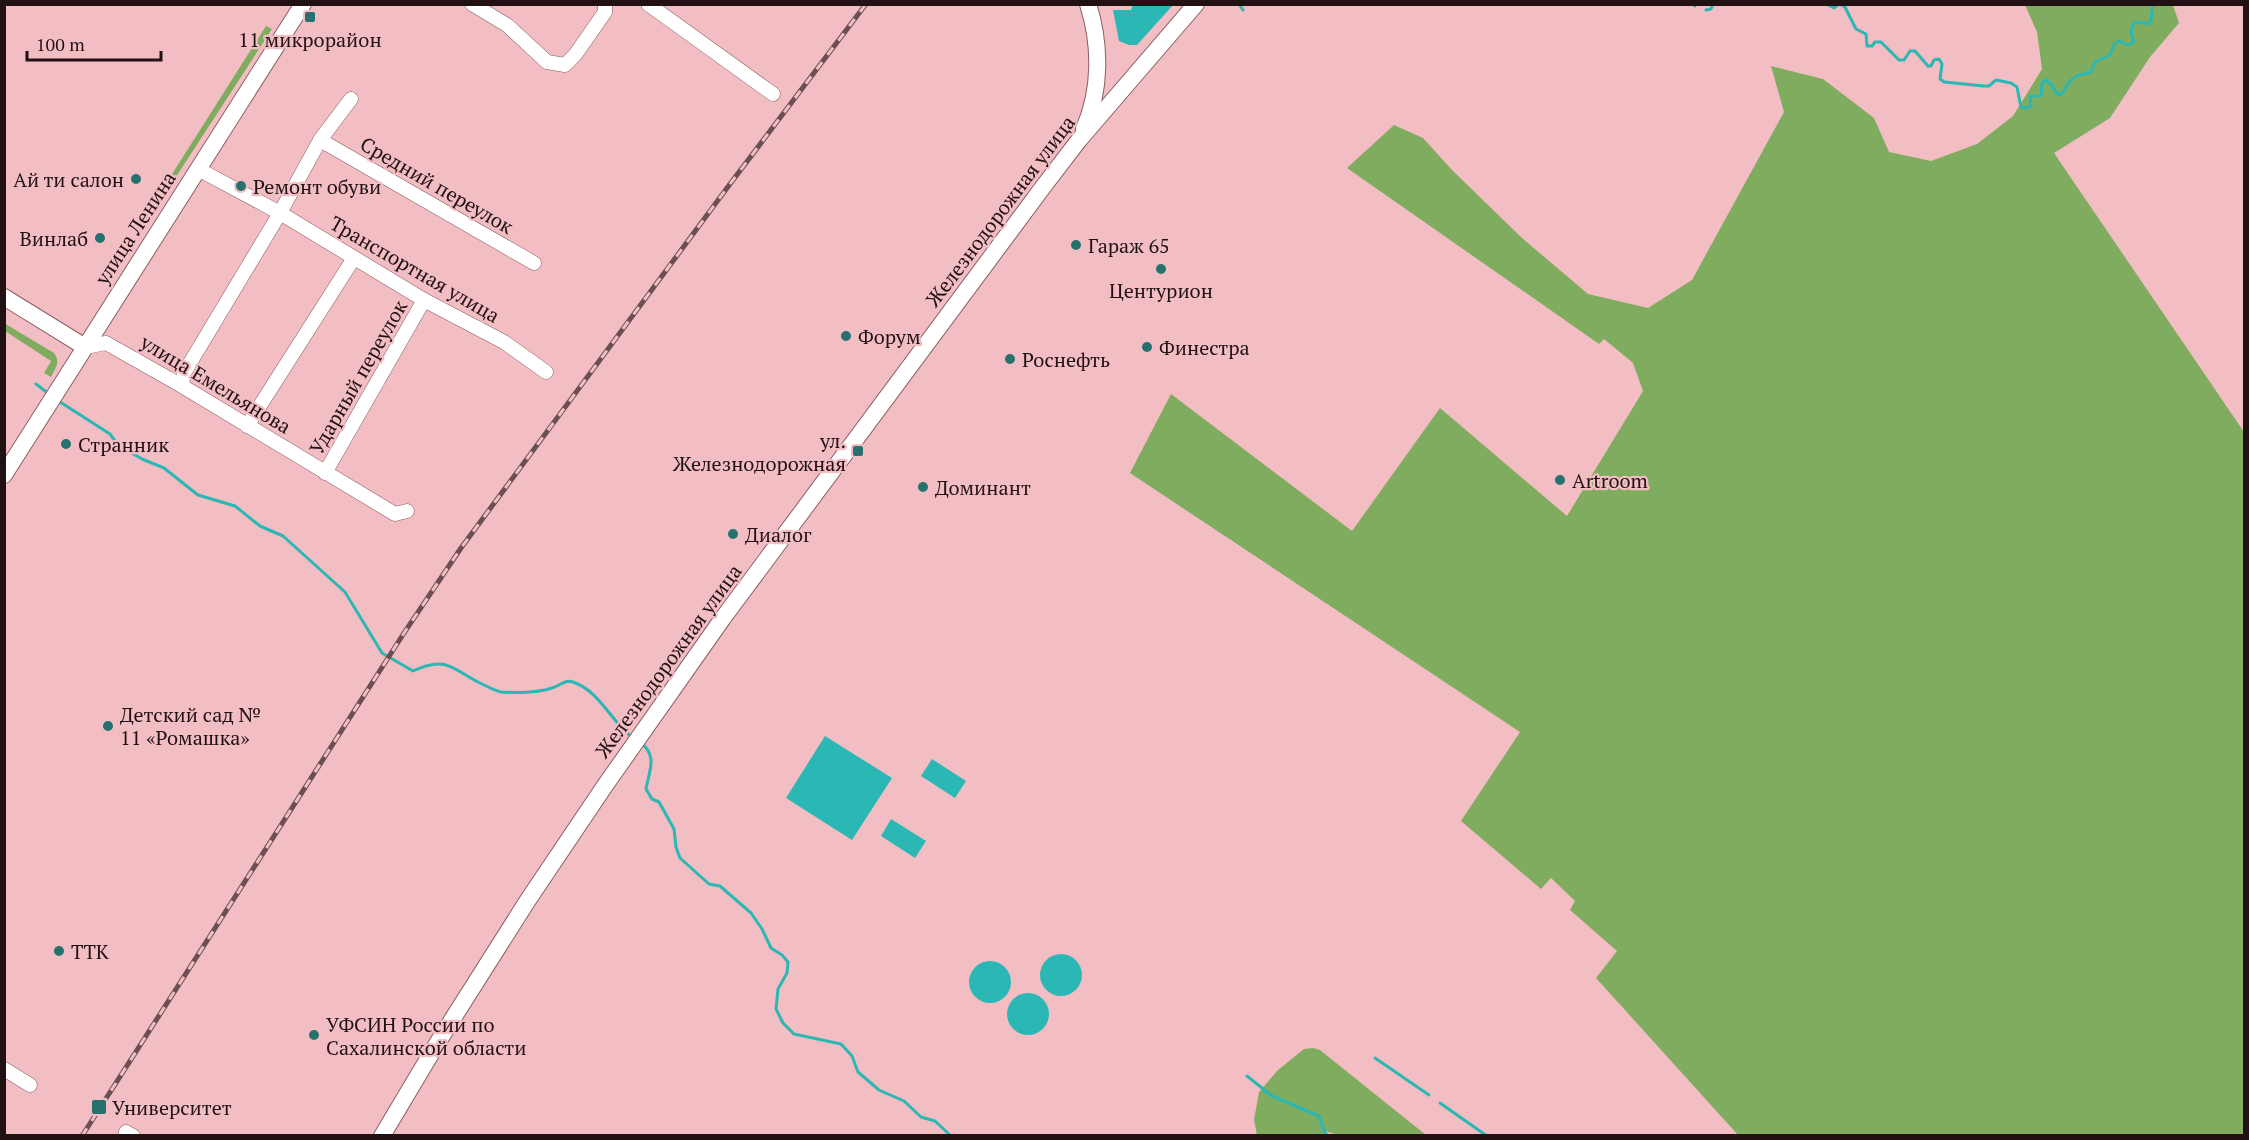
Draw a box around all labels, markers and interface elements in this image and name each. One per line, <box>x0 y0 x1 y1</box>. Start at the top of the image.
marker: 11 микрорайон <box>303 10 317 24</box>
scale bar <box>27 24 160 62</box>
place label: 11 микрорайон <box>238 26 382 53</box>
text: 100 m <box>36 32 85 56</box>
street label: Железнодорожная улица <box>919 110 1081 312</box>
street label: Средний переулок <box>356 130 519 240</box>
place label: Ай ти салон <box>13 166 124 193</box>
street label: улица Ленина <box>88 166 182 291</box>
marker: Ай ти салон <box>129 172 143 186</box>
place label: Ремонт обуви <box>253 173 381 200</box>
marker: Ремонт обуви <box>234 179 248 193</box>
street label: Транспортная улица <box>325 209 505 329</box>
place label: Винлаб <box>19 225 88 252</box>
marker: Винлаб <box>93 231 107 245</box>
place label: Гараж 65 <box>1088 232 1170 259</box>
marker: Гараж 65 <box>1069 238 1083 252</box>
marker: Центурион <box>1154 262 1168 276</box>
place label: Центурион <box>1109 277 1213 304</box>
street label: Ударный переулок <box>303 295 413 459</box>
place label: Форум <box>858 323 921 350</box>
street label: улица Емельянова <box>135 328 296 440</box>
marker: Форум <box>839 329 853 343</box>
place label: Финестра <box>1159 334 1250 361</box>
marker: Финестра <box>1140 340 1154 354</box>
place label: Роснефть <box>1022 346 1110 373</box>
marker: Роснефть <box>1003 352 1017 366</box>
place label: ул. Железнодорожная <box>673 427 846 477</box>
place label: Странник <box>78 431 169 458</box>
marker: Странник <box>59 437 73 451</box>
marker: ул. Железнодорожная <box>851 444 865 458</box>
place label: Artroom <box>1572 467 1648 494</box>
marker: Artroom <box>1553 473 1567 487</box>
place label: Доминант <box>935 474 1031 501</box>
marker: Доминант <box>916 480 930 494</box>
place label: Диалог <box>745 521 812 548</box>
marker: Диалог <box>726 527 740 541</box>
street label: Железнодорожная улица <box>589 559 747 763</box>
place label: Детский сад № 11 «Ромашка» <box>120 701 261 751</box>
marker: Детский сад № 11 «Ромашка» <box>101 719 115 733</box>
place label: ТТК <box>71 938 109 965</box>
marker: ТТК <box>52 944 66 958</box>
place label: УФСИН России по Сахалинской области <box>326 1011 526 1061</box>
marker: УФСИН России по Сахалинской области <box>307 1028 321 1042</box>
place label: Университет <box>112 1094 232 1121</box>
marker: Университет <box>90 1098 108 1116</box>

